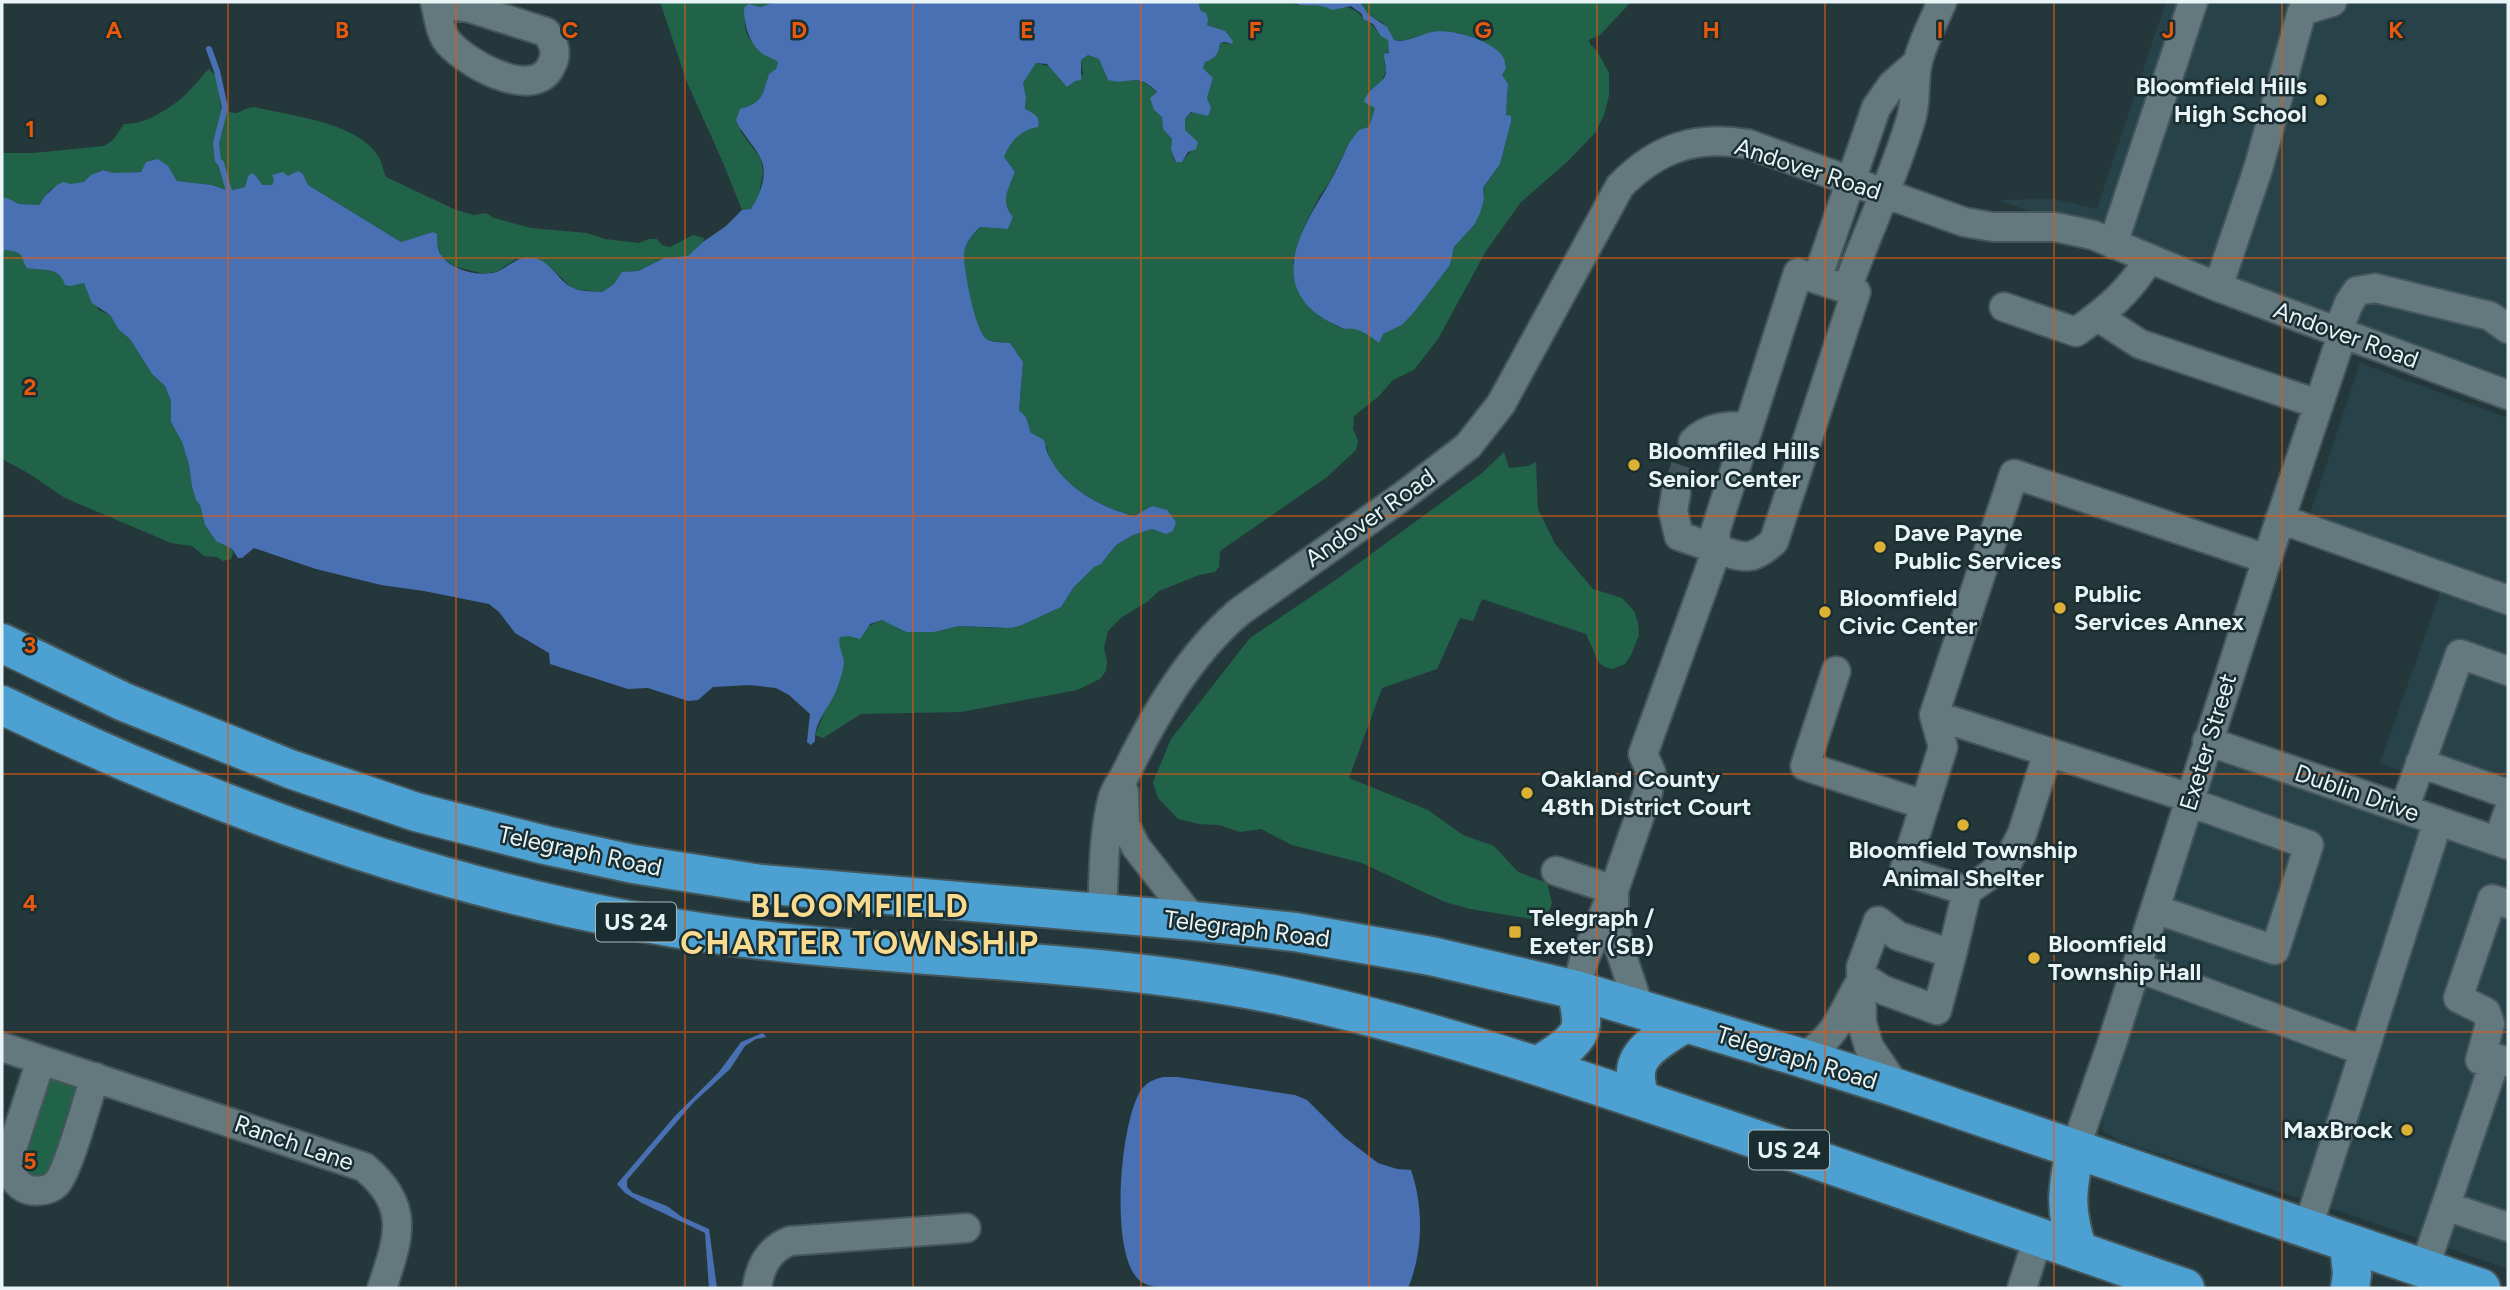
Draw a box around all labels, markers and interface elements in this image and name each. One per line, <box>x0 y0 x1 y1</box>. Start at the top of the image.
text: A <box>106 16 123 44</box>
text: B <box>335 16 349 44</box>
text: C <box>562 16 579 44</box>
text: D <box>791 16 807 44</box>
text: E <box>1020 16 1034 44</box>
text: F <box>1249 16 1262 44</box>
text: G <box>1474 16 1492 44</box>
text: H <box>1702 16 1720 44</box>
text: I <box>1937 16 1943 44</box>
text: J <box>2162 16 2174 44</box>
text: K <box>2388 16 2404 44</box>
place label: Bloomfield Hills High School <box>2135 71 2307 128</box>
marker: Bloomfield Hills High School <box>2313 92 2329 108</box>
text: 1 <box>25 115 35 143</box>
street label: Andover Road <box>1731 131 1885 206</box>
street label: Andover Road <box>2270 295 2423 374</box>
text: 2 <box>23 373 37 401</box>
place label: Bloomfiled Hills Senior Center <box>1648 436 1820 493</box>
marker: Bloomfiled Hills Senior Center <box>1626 457 1642 473</box>
street label: Andover Road <box>1299 462 1440 573</box>
place label: Dave Payne Public Services <box>1894 518 2062 575</box>
marker: Dave Payne Public Services <box>1872 539 1888 555</box>
place label: Public Services Annex <box>2074 579 2244 636</box>
place label: Bloomfield Civic Center <box>1839 583 1977 640</box>
marker: Public Services Annex <box>2052 600 2068 616</box>
marker: Bloomfield Civic Center <box>1817 604 1833 620</box>
text: 3 <box>24 631 36 659</box>
street label: Exeter Street <box>2173 670 2242 814</box>
street label: Dublin Drive <box>2291 758 2423 827</box>
place label: Oakland County 48th District Court <box>1541 764 1751 821</box>
marker: Oakland County 48th District Court <box>1519 785 1535 801</box>
marker: Bloomfield Township Animal Shelter <box>1955 817 1971 833</box>
street label: Telegraph Road <box>496 819 665 882</box>
place label: Bloomfield Township Animal Shelter <box>1848 835 2078 892</box>
district label: BLOOMFIELD CHARTER TOWNSHIP <box>680 887 1040 962</box>
text: 4 <box>23 889 37 917</box>
road number: US 24 <box>596 903 676 942</box>
place label: Telegraph / Exeter (SB) <box>1529 903 1655 960</box>
street label: Telegraph Road <box>1163 904 1331 953</box>
marker: Telegraph / Exeter (SB) <box>1507 924 1523 940</box>
place label: Bloomfield Township Hall <box>2048 929 2201 986</box>
marker: Bloomfield Township Hall <box>2026 950 2042 966</box>
street label: Telegraph Road <box>1713 1019 1881 1096</box>
street label: Ranch Lane <box>231 1109 358 1176</box>
place label: MaxBrock <box>2283 1115 2393 1144</box>
marker: MaxBrock <box>2399 1122 2415 1138</box>
road number: US 24 <box>1749 1130 1829 1170</box>
text: 5 <box>23 1147 37 1175</box>

